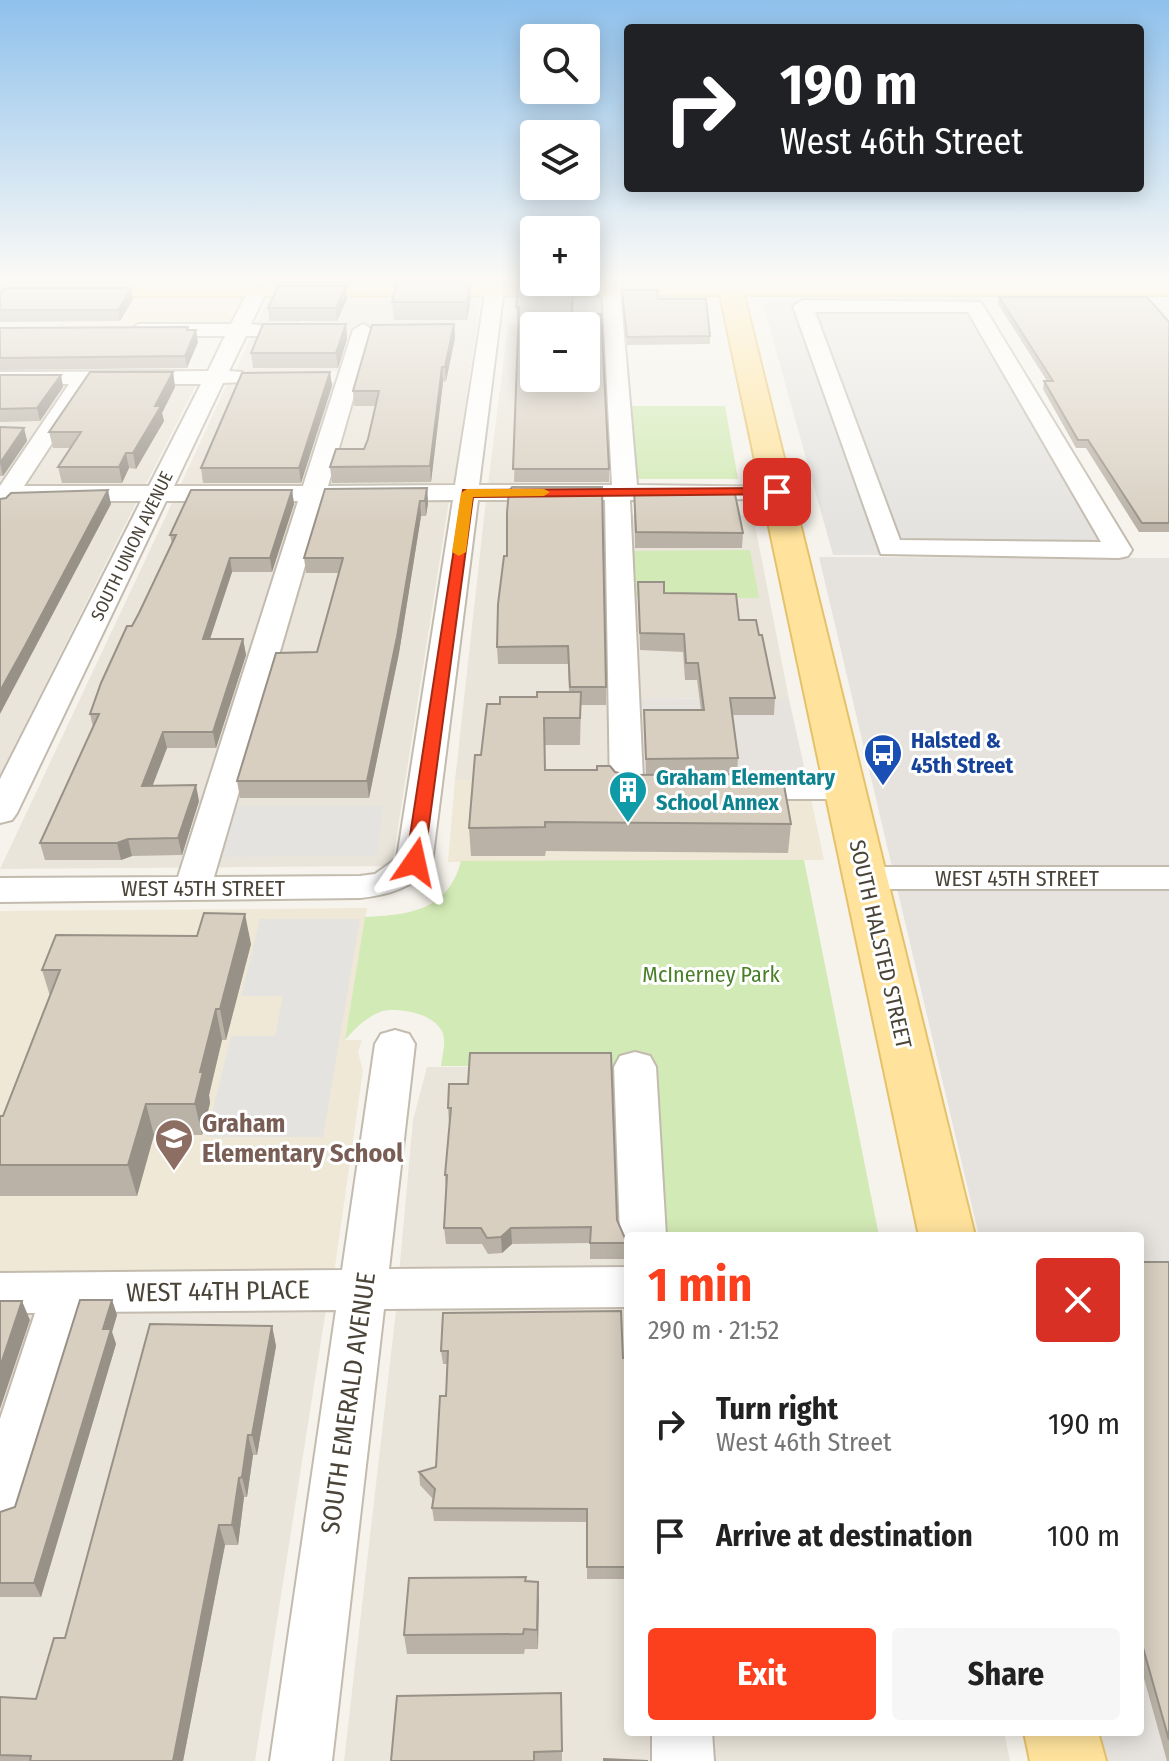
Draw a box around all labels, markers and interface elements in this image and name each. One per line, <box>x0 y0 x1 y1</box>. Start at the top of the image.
map controls <box>520 24 600 392</box>
button: search <box>520 24 600 104</box>
text: 190 m <box>780 52 918 119</box>
icon: right <box>648 56 752 160</box>
button: layers <box>520 120 600 200</box>
text: West 46th Street <box>780 120 1023 164</box>
button: + <box>520 216 600 296</box>
button: − <box>520 312 600 392</box>
pin <box>743 458 811 526</box>
street label: SOUTH UNION AVENUE <box>86 468 178 624</box>
icon: arrive <box>755 470 799 514</box>
place label: Halsted & 45th Street <box>911 727 1013 779</box>
bus stop icon: Halsted & 45th Street <box>862 732 904 787</box>
place label: Graham Elementary School Annex <box>656 764 835 816</box>
building icon: Graham Elementary School Annex <box>607 769 649 824</box>
position arrow <box>373 820 457 904</box>
street label: SOUTH HALSTED STREET <box>843 837 918 1052</box>
street label: WEST 45TH STREET <box>935 865 1100 892</box>
street label: WEST 45TH STREET <box>121 875 286 902</box>
park label: McInerney Park <box>642 961 780 988</box>
place label: Graham Elementary School <box>202 1108 404 1169</box>
school or university icon: Graham Elementary School <box>153 1117 195 1172</box>
text: 1 min <box>648 1256 753 1314</box>
button: close <box>1036 1258 1120 1342</box>
street label: SOUTH EMERALD AVENUE <box>315 1270 382 1536</box>
street label: WEST 44TH PLACE <box>126 1274 310 1309</box>
text: 290 m · 21:52 <box>648 1315 779 1346</box>
text: Turn right <box>716 1391 838 1427</box>
icon: right <box>648 1402 692 1446</box>
text: 190 m <box>1048 1406 1120 1442</box>
text: West 46th Street <box>716 1427 892 1458</box>
icon: arrive <box>648 1514 692 1558</box>
text: Arrive at destination <box>716 1518 973 1554</box>
text: 100 m <box>1047 1518 1120 1554</box>
button: Exit <box>648 1628 876 1720</box>
button: Share <box>892 1628 1120 1720</box>

